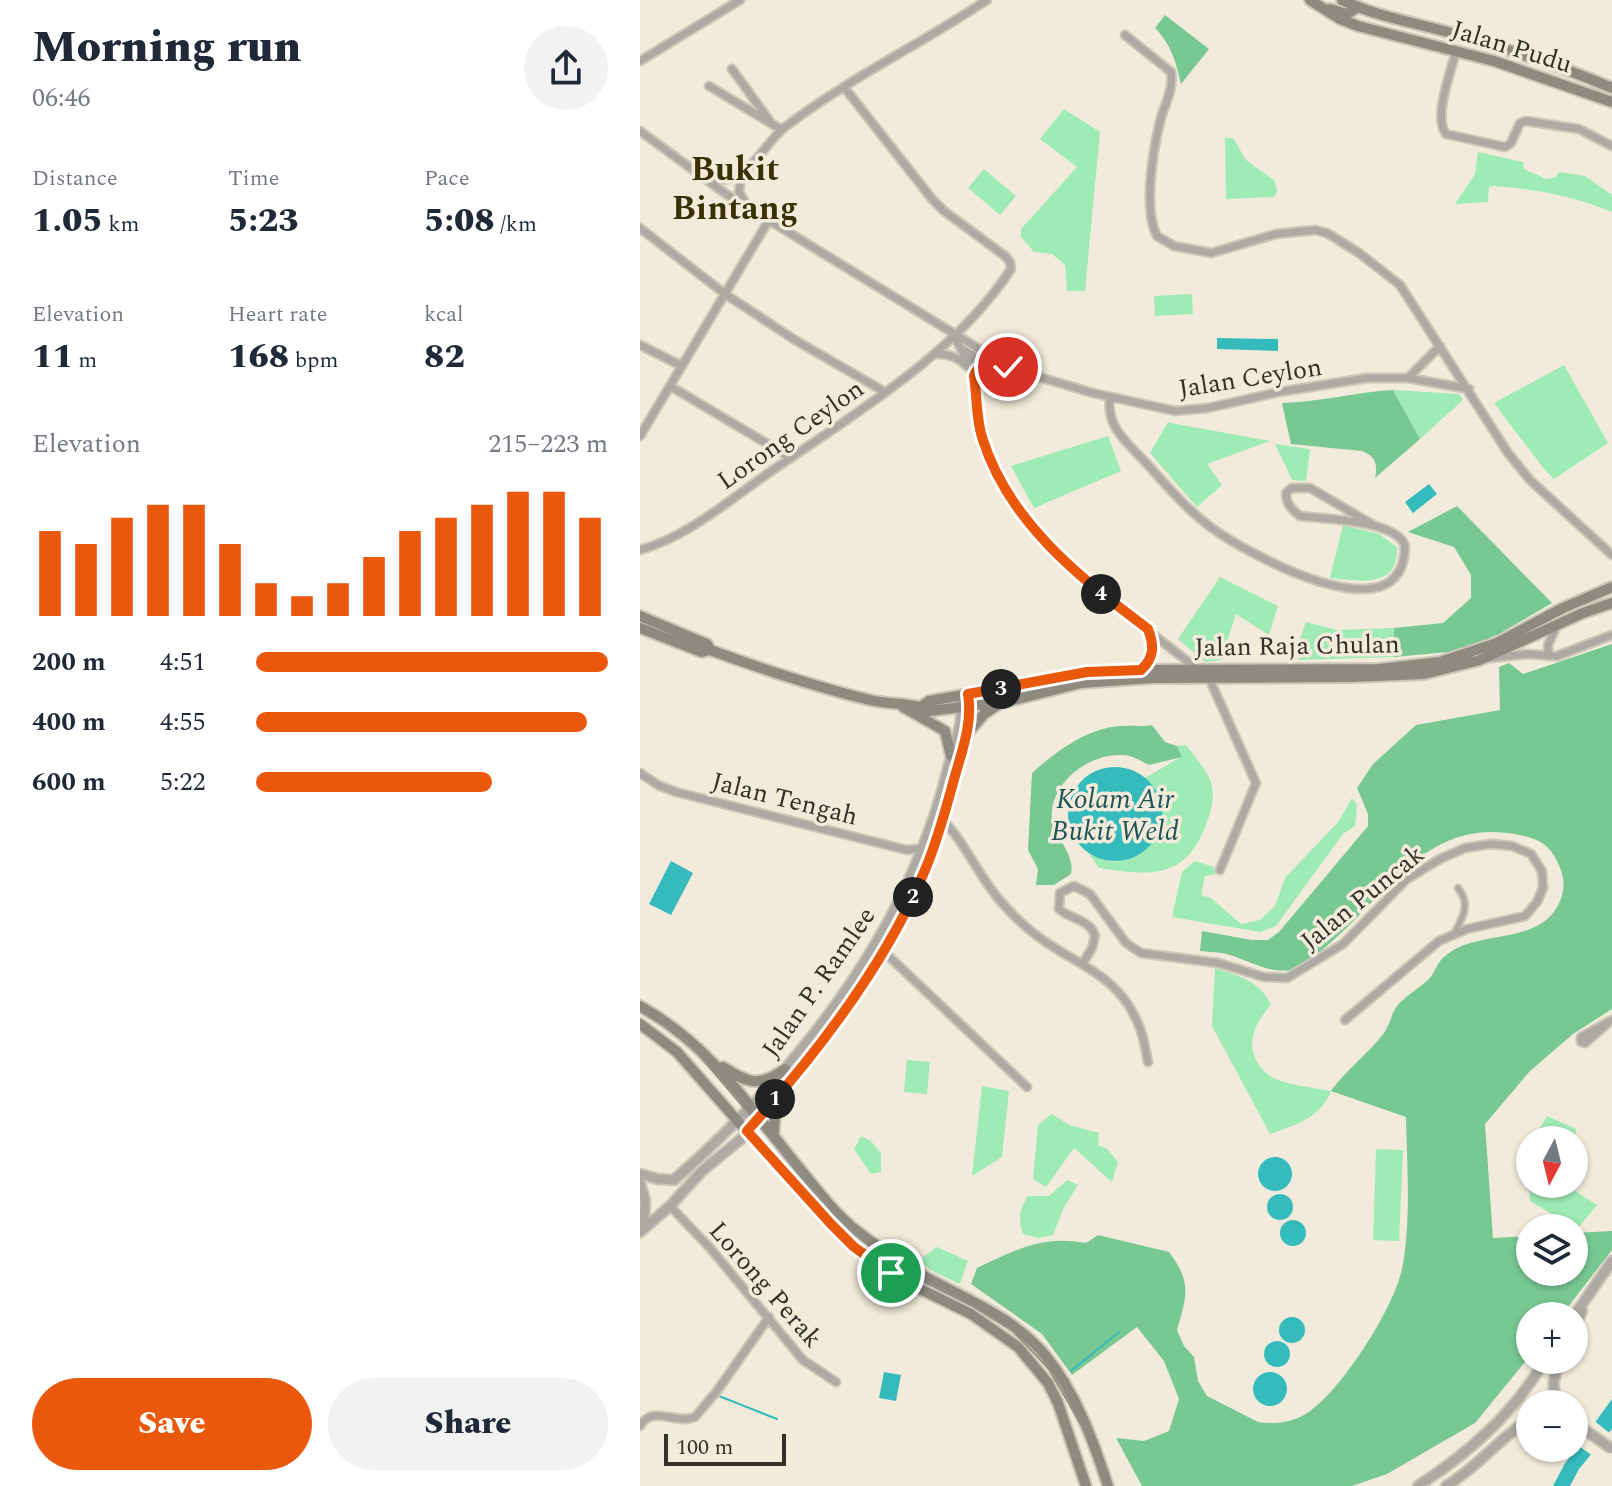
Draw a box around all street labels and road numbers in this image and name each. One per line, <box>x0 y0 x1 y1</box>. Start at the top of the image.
street label: Jalan Pudu <box>1446 10 1577 84</box>
street label: Jalan Ceylon <box>1176 347 1325 409</box>
street label: Lorong Ceylon <box>709 369 872 500</box>
street label: Jalan Raja Chulan <box>1194 624 1400 668</box>
street label: Jalan Tengah <box>707 761 862 836</box>
street label: Jalan Puncak <box>1292 835 1433 960</box>
street label: Jalan P. Ramlee <box>752 899 886 1066</box>
street label: Lorong Perak <box>699 1212 832 1357</box>

